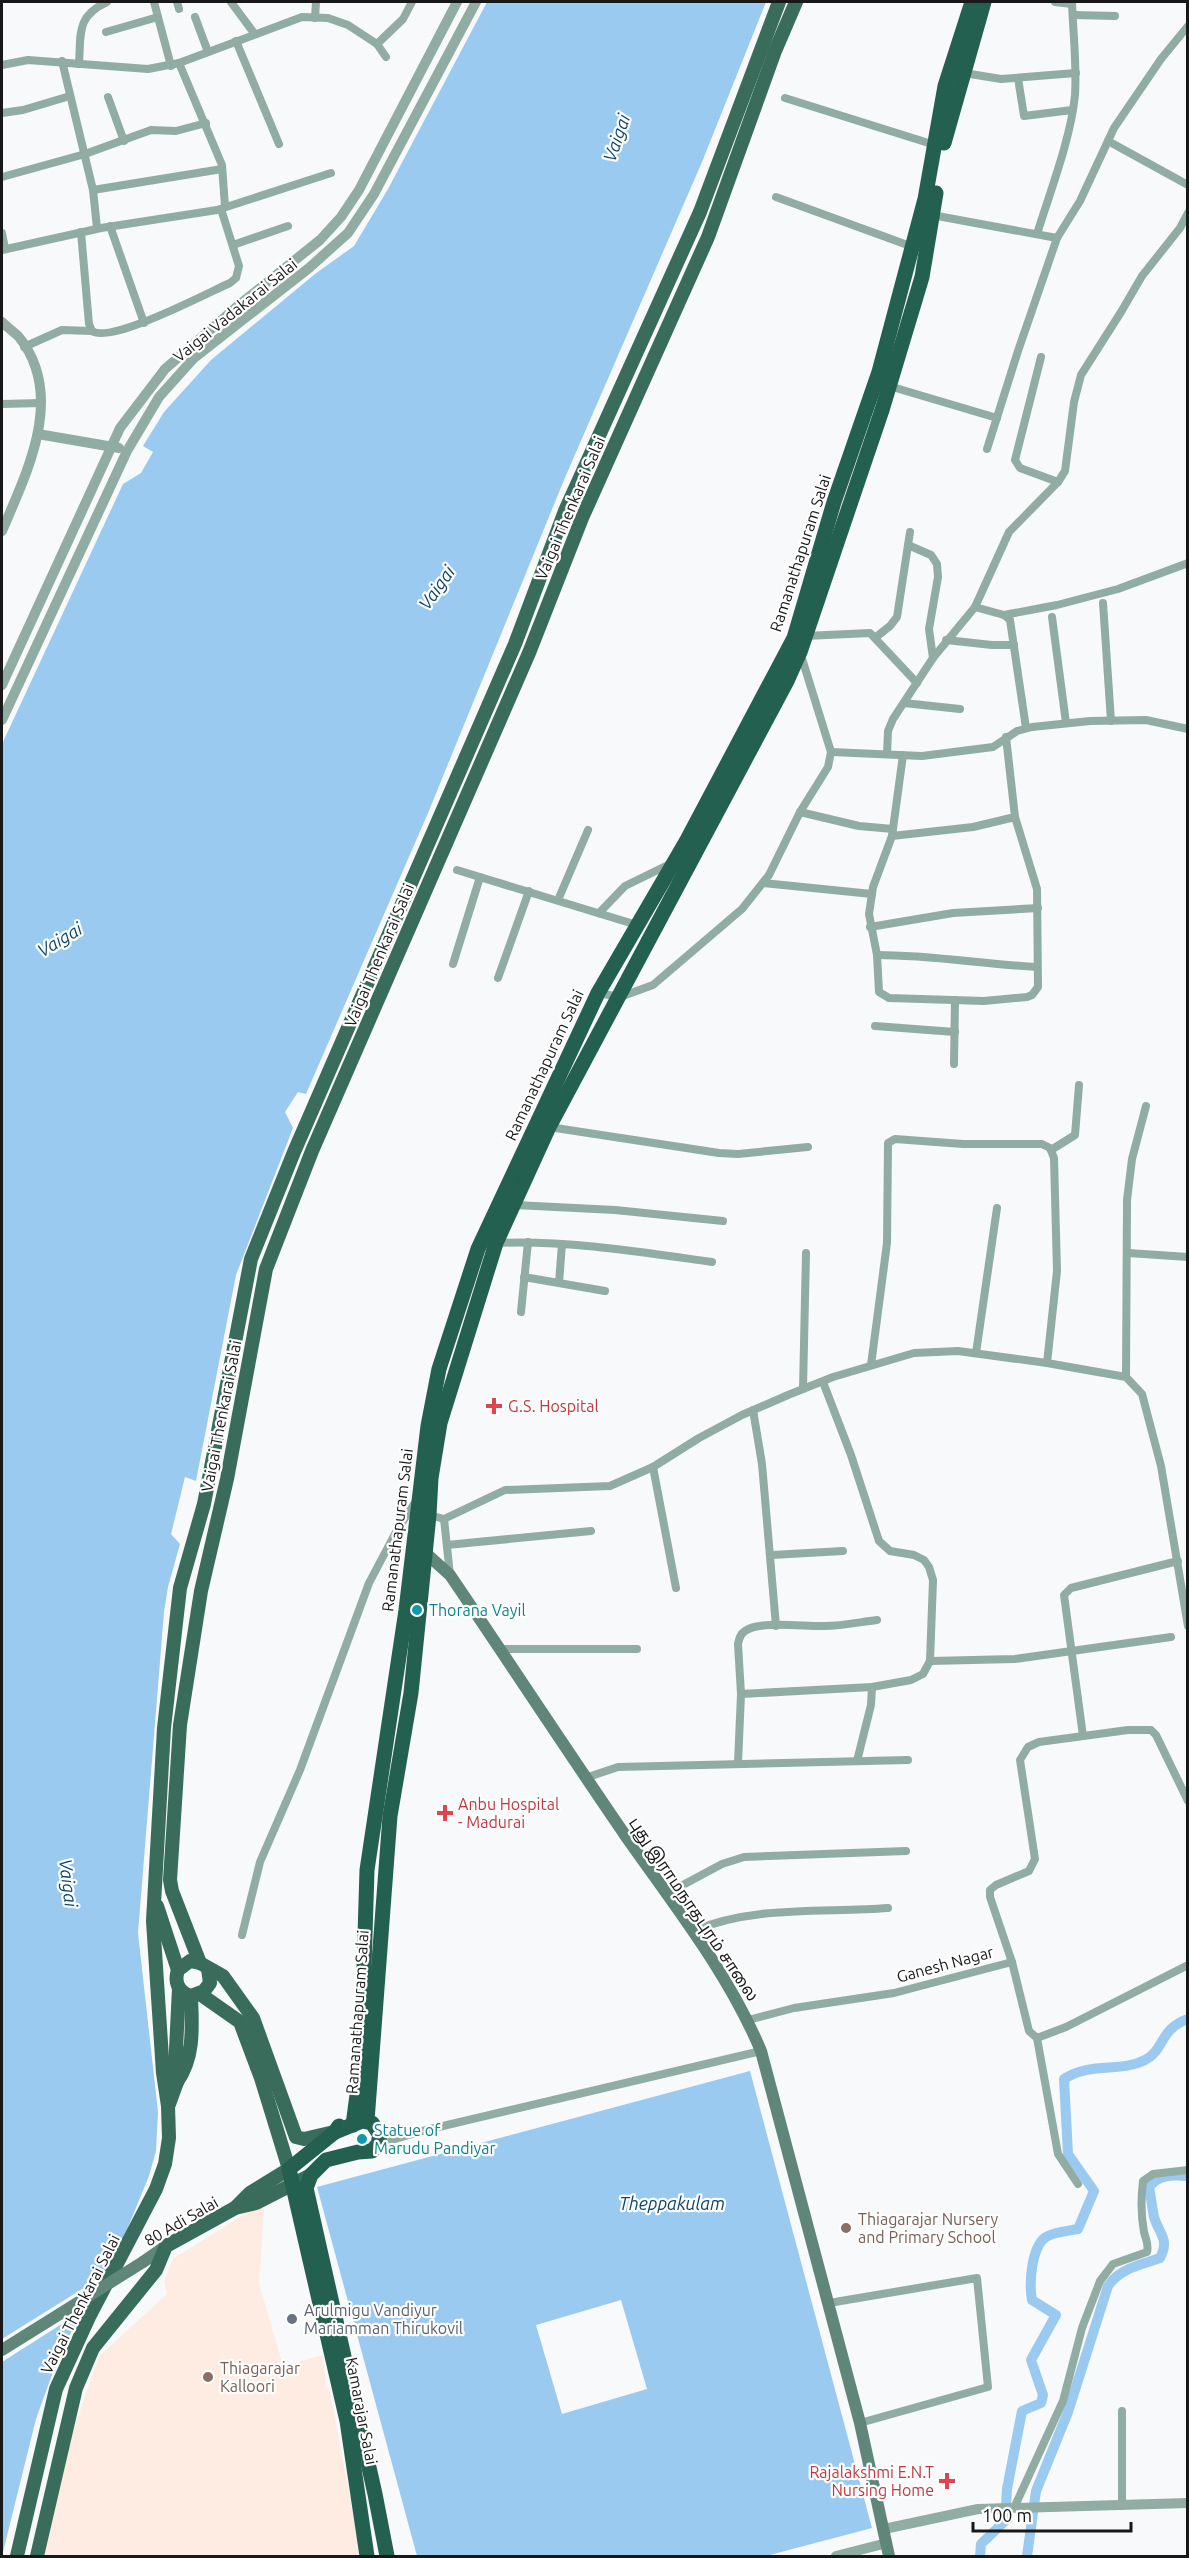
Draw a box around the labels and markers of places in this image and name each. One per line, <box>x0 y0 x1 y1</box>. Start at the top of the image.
marker: G.S. Hospital <box>485 1397 503 1415</box>
place label: G.S. Hospital <box>508 1397 599 1415</box>
place label: Thorana Vayil <box>429 1601 526 1619</box>
marker: Thorana Vayil <box>410 1603 424 1617</box>
place label: Anbu Hospital - Madurai <box>458 1795 559 1831</box>
marker: Anbu Hospital - Madurai <box>436 1804 454 1822</box>
place label: Statue of Marudu Pandiyar <box>374 2121 495 2157</box>
marker: Statue of Marudu Pandiyar <box>355 2132 369 2146</box>
place label: Thiagarajar Nursery and Primary School <box>858 2210 998 2246</box>
marker: Thiagarajar Nursery and Primary School <box>839 2221 853 2235</box>
place label: Arulmigu Vandiyur Mariamman Thirukovil <box>304 2301 463 2337</box>
marker: Arulmigu Vandiyur Mariamman Thirukovil <box>285 2312 299 2326</box>
place label: Thiagarajar Kalloori <box>220 2359 300 2395</box>
marker: Thiagarajar Kalloori <box>201 2370 215 2384</box>
place label: Rajalakshmi E.N.T Nursing Home <box>809 2463 934 2499</box>
marker: Rajalakshmi E.N.T Nursing Home <box>938 2472 956 2490</box>

